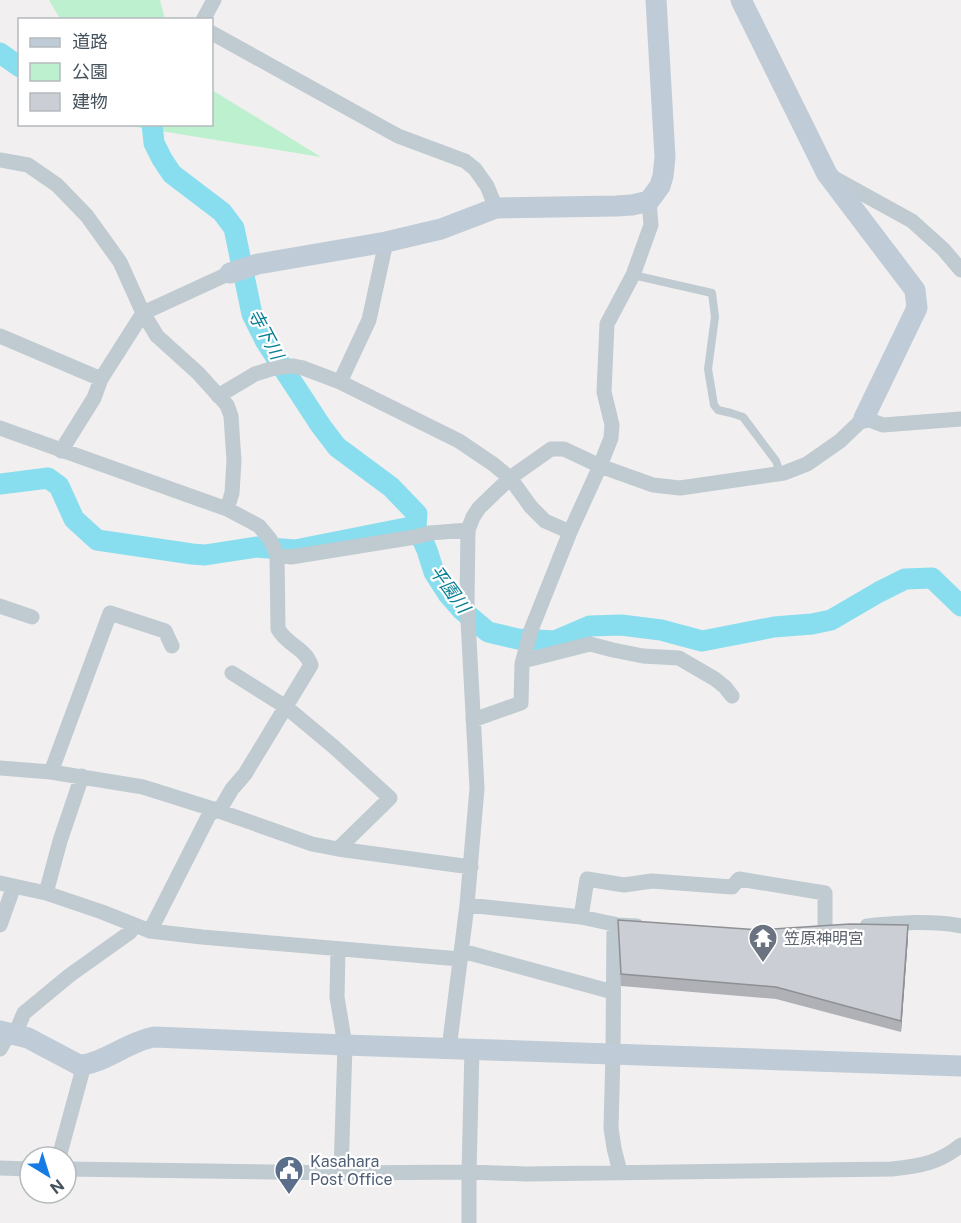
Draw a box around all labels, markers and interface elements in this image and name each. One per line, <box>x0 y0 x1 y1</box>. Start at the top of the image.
legend <box>18 18 213 126</box>
text: 道路 <box>72 31 108 52</box>
text: 公園 <box>72 61 108 82</box>
text: 建物 <box>72 91 108 112</box>
water label: 寺下川 <box>244 305 289 365</box>
water label: 平園川 <box>426 561 476 619</box>
temple icon: 笠原神明宮 <box>747 922 779 964</box>
place label: 笠原神明宮 <box>784 929 864 948</box>
north arrow <box>18 1145 78 1205</box>
place label: Kasahara Post Office <box>310 1152 393 1189</box>
public building icon: Kasahara Post Office <box>273 1154 305 1196</box>
text: N <box>46 1175 68 1198</box>

